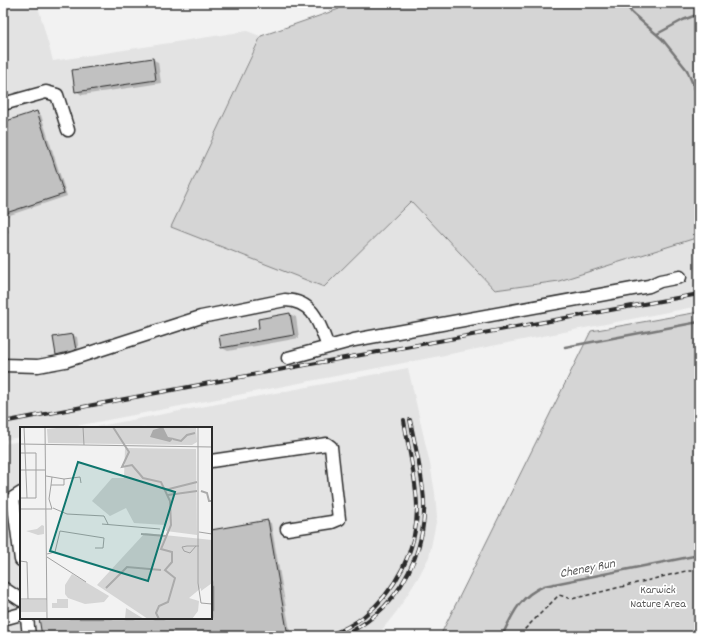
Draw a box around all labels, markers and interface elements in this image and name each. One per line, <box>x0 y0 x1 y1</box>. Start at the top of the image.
inset map <box>20 427 212 619</box>
water label: Cheney Run <box>558 555 618 584</box>
park label: Karwick Nature Area <box>630 582 686 613</box>

